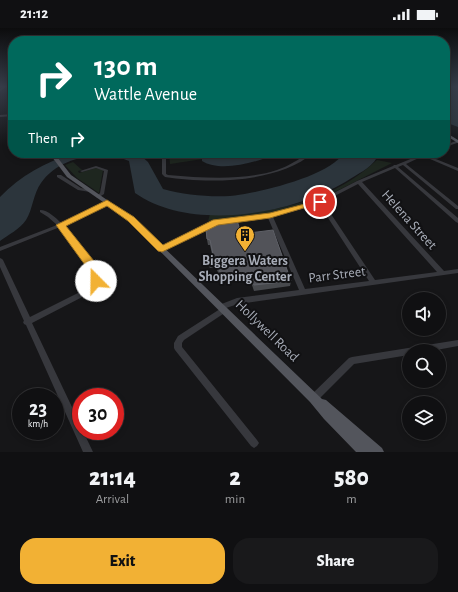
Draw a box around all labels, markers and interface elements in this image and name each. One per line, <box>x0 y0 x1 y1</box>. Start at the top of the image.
text: 21:12 <box>20 6 48 21</box>
icon: right <box>28 52 80 104</box>
text: 130 m <box>94 53 158 81</box>
text: Wattle Avenue <box>94 86 197 104</box>
icon: right <box>66 128 88 150</box>
text: Then <box>28 131 58 146</box>
pin <box>303 185 337 219</box>
street label: Helena Street <box>379 188 440 253</box>
icon: arrive <box>309 191 331 213</box>
building icon: Biggera Waters Shopping Center <box>234 224 256 252</box>
place label: Biggera Waters Shopping Center <box>198 254 292 284</box>
position arrow <box>75 260 117 302</box>
street label: Parr Street <box>308 264 367 285</box>
map controls <box>402 292 446 440</box>
button: sound <box>402 292 446 336</box>
street label: Hollywell Road <box>233 298 301 364</box>
button: search <box>402 344 446 388</box>
speed limit sign: 30 <box>72 388 124 440</box>
button: layers <box>402 396 446 440</box>
text: 23 <box>29 399 47 419</box>
text: km/h <box>28 419 48 429</box>
text: 21:14 <box>89 466 136 490</box>
text: 2 <box>229 466 241 490</box>
text: 580 <box>334 466 369 490</box>
text: Arrival <box>96 493 129 506</box>
text: min <box>225 493 245 506</box>
text: m <box>346 493 357 506</box>
button: Exit <box>20 538 225 584</box>
button: Share <box>233 538 438 584</box>

